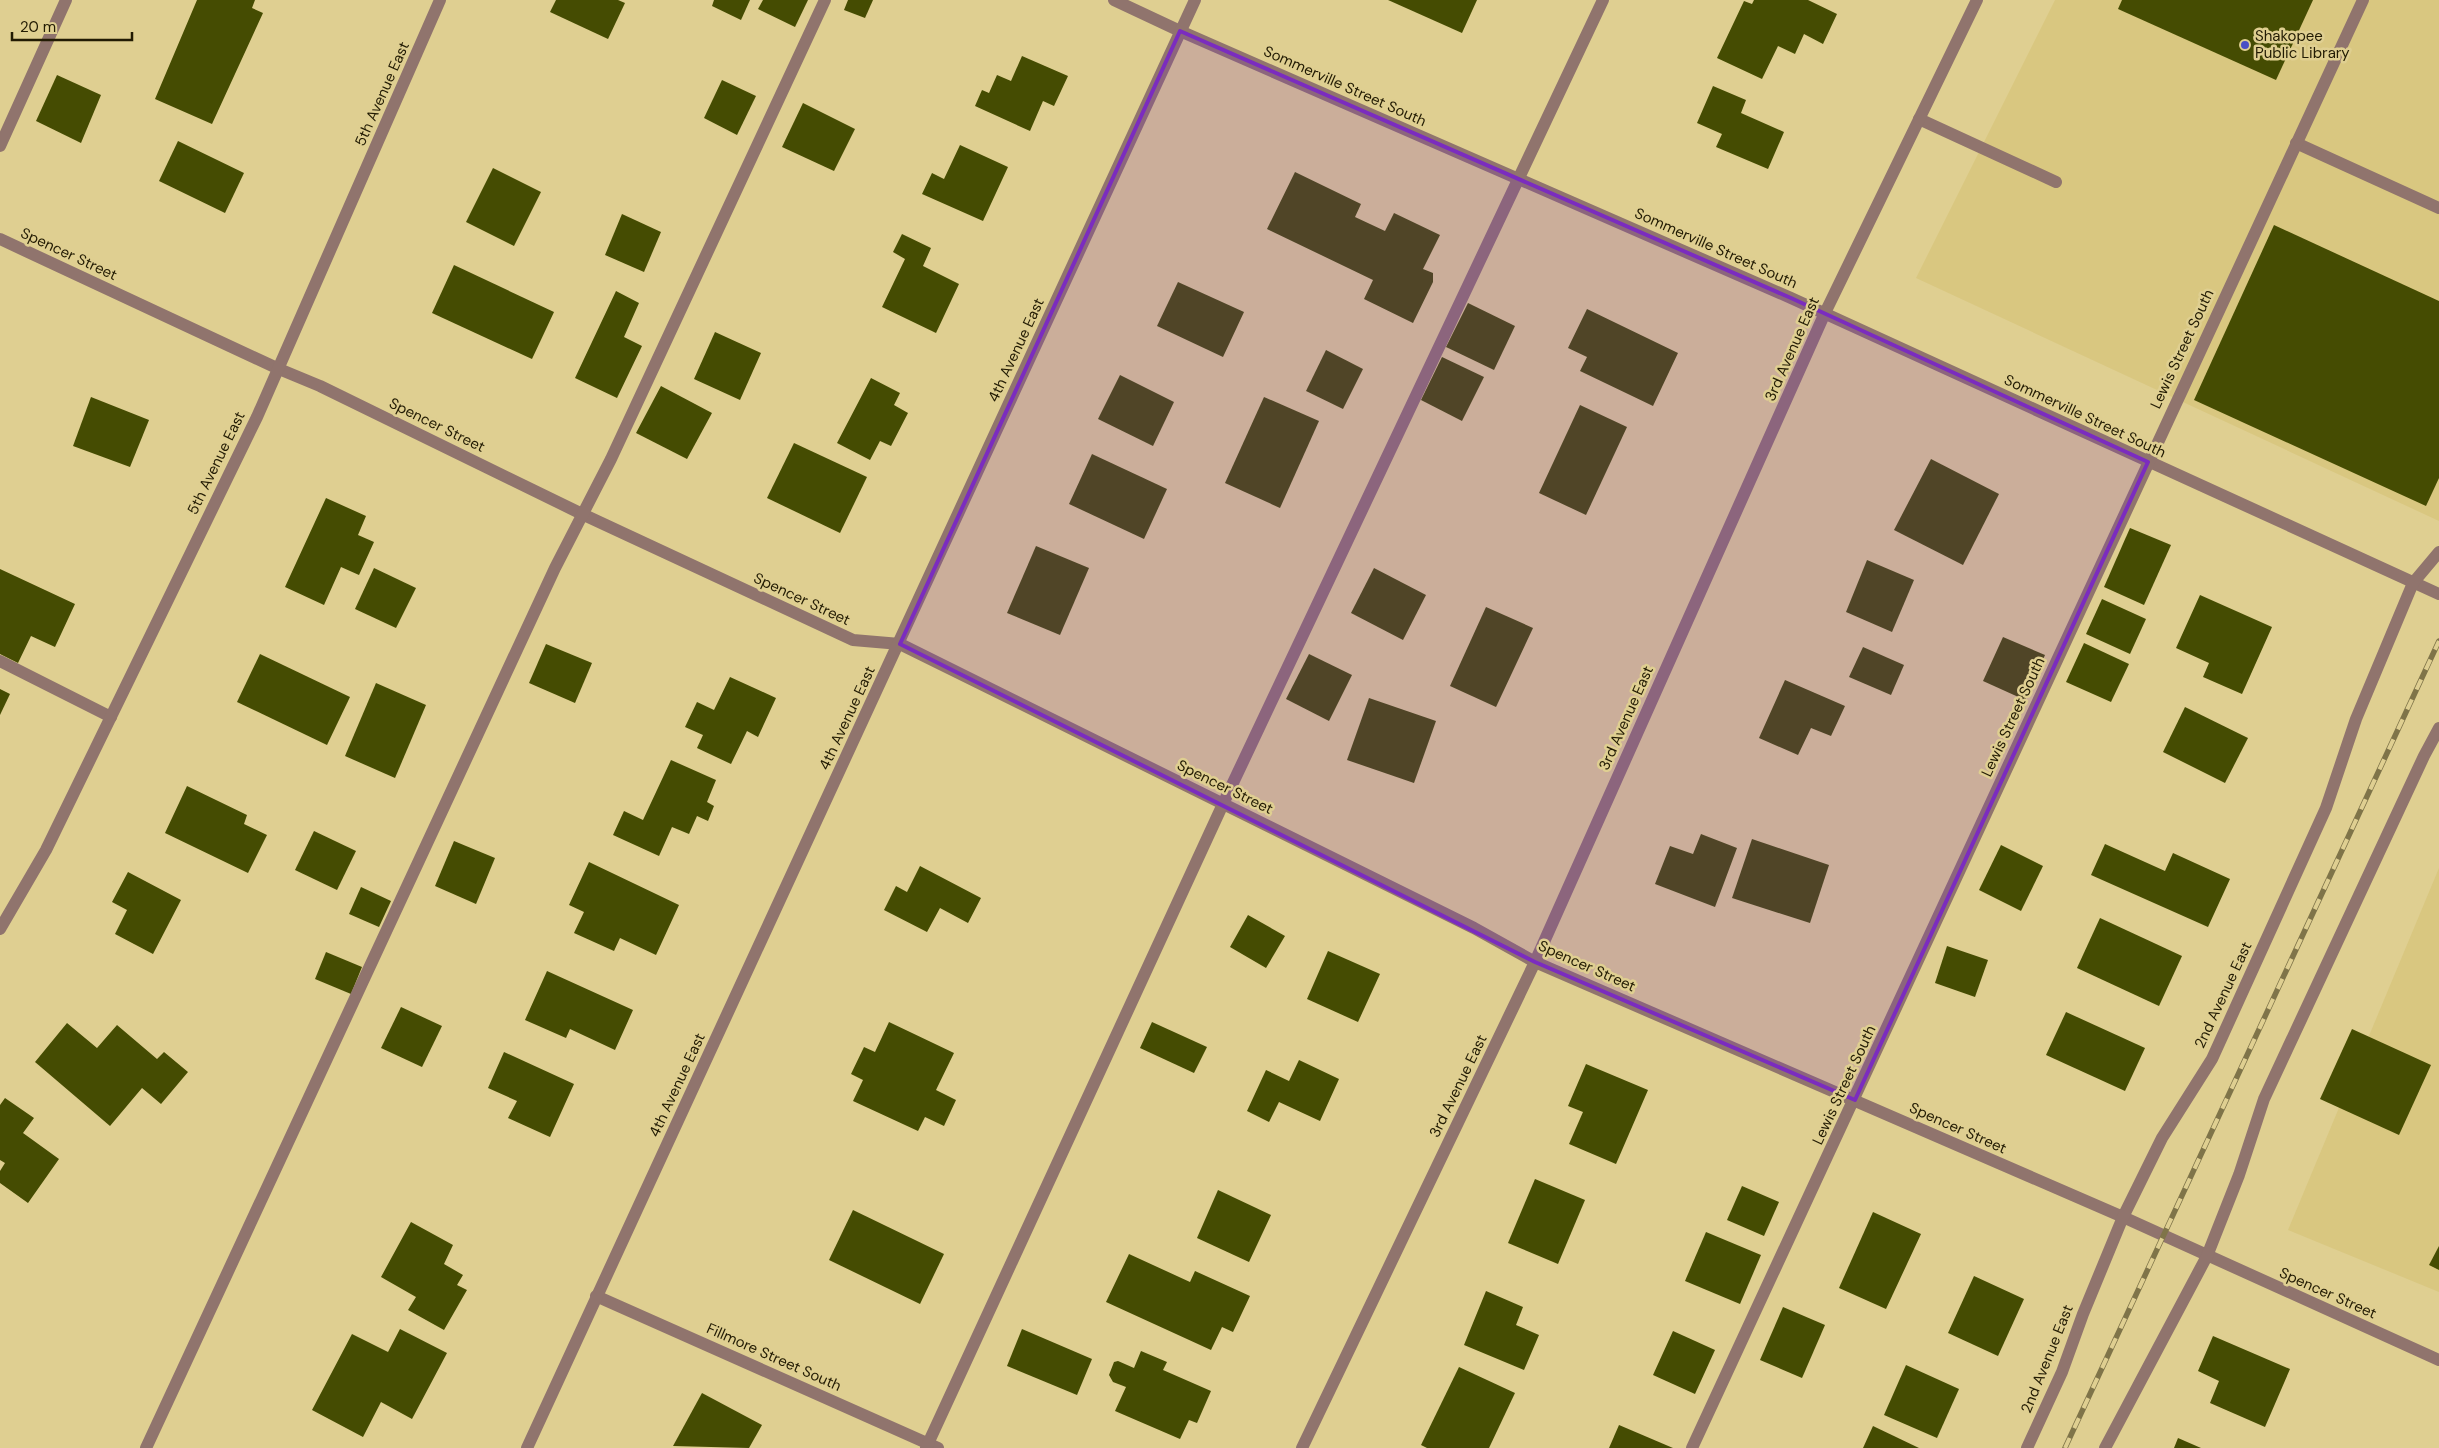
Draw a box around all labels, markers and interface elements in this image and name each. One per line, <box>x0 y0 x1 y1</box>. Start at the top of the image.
scale bar <box>12 10 132 42</box>
text: 20 m <box>20 17 56 37</box>
place label: Shakopee Public Library <box>2255 26 2350 63</box>
street label: 5th Avenue East <box>350 39 414 149</box>
marker: Shakopee Public Library <box>2239 39 2251 51</box>
street label: Sommerville Street South <box>1260 41 1430 131</box>
street label: Sommerville Street South <box>1631 203 1801 293</box>
street label: Spencer Street <box>17 223 121 285</box>
street label: Lewis Street South <box>2146 286 2218 412</box>
street label: 3rd Avenue East <box>1760 294 1824 404</box>
street label: 4th Avenue East <box>983 295 1049 405</box>
street label: Sommerville Street South <box>2001 370 2169 462</box>
street label: Spencer Street <box>386 393 488 457</box>
street label: 5th Avenue East <box>182 408 250 518</box>
street label: Spencer Street <box>750 568 854 630</box>
street label: Lewis Street South <box>1977 654 2049 780</box>
street label: 4th Avenue East <box>814 663 880 773</box>
street label: 3rd Avenue East <box>1594 663 1658 773</box>
street label: Spencer Street <box>1174 755 1276 819</box>
street label: Spencer Street <box>1535 936 1639 996</box>
street label: 2nd Avenue East <box>2190 938 2256 1051</box>
street label: Lewis Street South <box>1808 1022 1880 1148</box>
street label: 4th Avenue East <box>644 1030 710 1140</box>
street label: 3rd Avenue East <box>1424 1031 1492 1141</box>
street label: Spencer Street <box>1906 1098 2010 1158</box>
street label: Spencer Street <box>2276 1263 2380 1323</box>
street label: 2nd Avenue East <box>2016 1302 2078 1416</box>
street label: Fillmore Street South <box>703 1318 845 1396</box>

